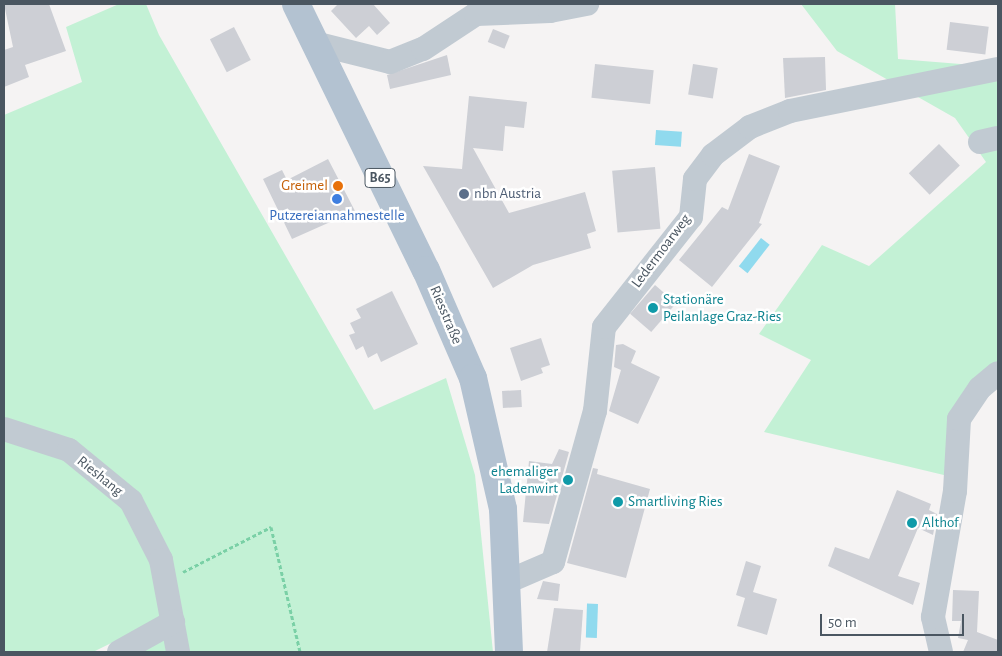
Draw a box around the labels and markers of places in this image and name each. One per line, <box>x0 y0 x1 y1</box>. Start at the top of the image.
place label: Greimel <box>281 177 328 195</box>
marker: Greimel <box>332 180 344 192</box>
place label: nbn Austria <box>474 185 541 203</box>
marker: nbn Austria <box>458 188 470 200</box>
marker: Putzereiannahmestelle <box>331 193 343 205</box>
place label: Putzereiannahmestelle <box>269 207 405 225</box>
place label: Stationäre Peilanlage Graz-Ries <box>663 290 781 325</box>
marker: Stationäre Peilanlage Graz-Ries <box>647 302 659 314</box>
place label: ehemaliger Ladenwirt <box>491 462 558 497</box>
marker: ehemaliger Ladenwirt <box>562 474 574 486</box>
place label: Smartliving Ries <box>628 493 723 511</box>
marker: Smartliving Ries <box>612 496 624 508</box>
place label: Althof <box>922 514 959 532</box>
marker: Althof <box>906 517 918 529</box>

